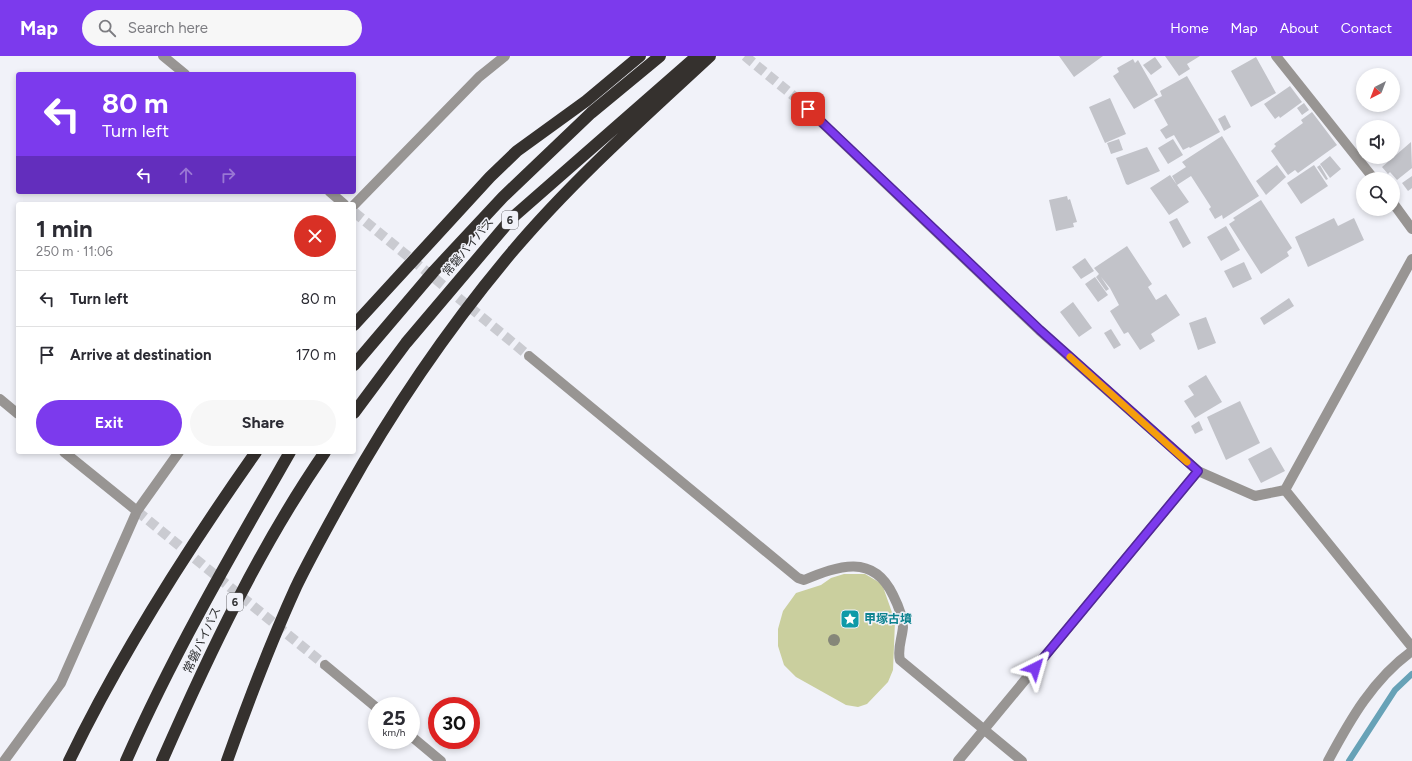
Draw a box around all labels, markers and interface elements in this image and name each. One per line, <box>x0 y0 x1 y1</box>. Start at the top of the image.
search box <box>82 10 362 46</box>
text: Map <box>20 17 58 40</box>
icon: search <box>96 17 118 39</box>
text: Search here <box>128 19 208 37</box>
text: Home <box>1170 20 1209 37</box>
text: Map <box>1231 20 1258 37</box>
text: About <box>1280 20 1319 37</box>
text: Contact <box>1341 20 1392 37</box>
north arrow <box>1356 68 1400 112</box>
map controls <box>1356 68 1400 216</box>
text: 80 m <box>102 86 168 120</box>
icon: left <box>36 88 88 140</box>
pin <box>791 92 825 126</box>
icon: arrive <box>797 98 819 120</box>
text: Turn left <box>102 120 169 142</box>
button: sound <box>1356 120 1400 164</box>
icon: left <box>133 164 155 186</box>
icon: ahead <box>175 164 197 186</box>
icon: right <box>217 164 239 186</box>
button: search <box>1356 172 1400 216</box>
road number: 6 <box>502 211 518 229</box>
text: 1 min <box>36 214 93 243</box>
button: close <box>294 215 336 257</box>
street label: 常磐バイパス <box>440 215 496 279</box>
text: 250 m · 11:06 <box>36 244 113 259</box>
icon: left <box>36 288 58 310</box>
text: Turn left <box>70 290 128 308</box>
text: 80 m <box>301 290 336 308</box>
icon: arrive <box>36 344 58 366</box>
text: Arrive at destination <box>70 346 211 364</box>
text: 170 m <box>296 346 336 364</box>
button: Exit <box>36 400 182 446</box>
button: Share <box>190 400 336 446</box>
road number: 6 <box>227 593 243 611</box>
street label: 常磐バイパス <box>180 605 224 675</box>
place icon: 甲塚古墳 <box>839 608 861 630</box>
place label: 甲塚古墳 <box>864 612 912 626</box>
position arrow <box>1014 647 1056 689</box>
speed limit sign: 30 <box>428 697 480 749</box>
text: 25 <box>382 706 406 730</box>
text: km/h <box>383 726 405 739</box>

